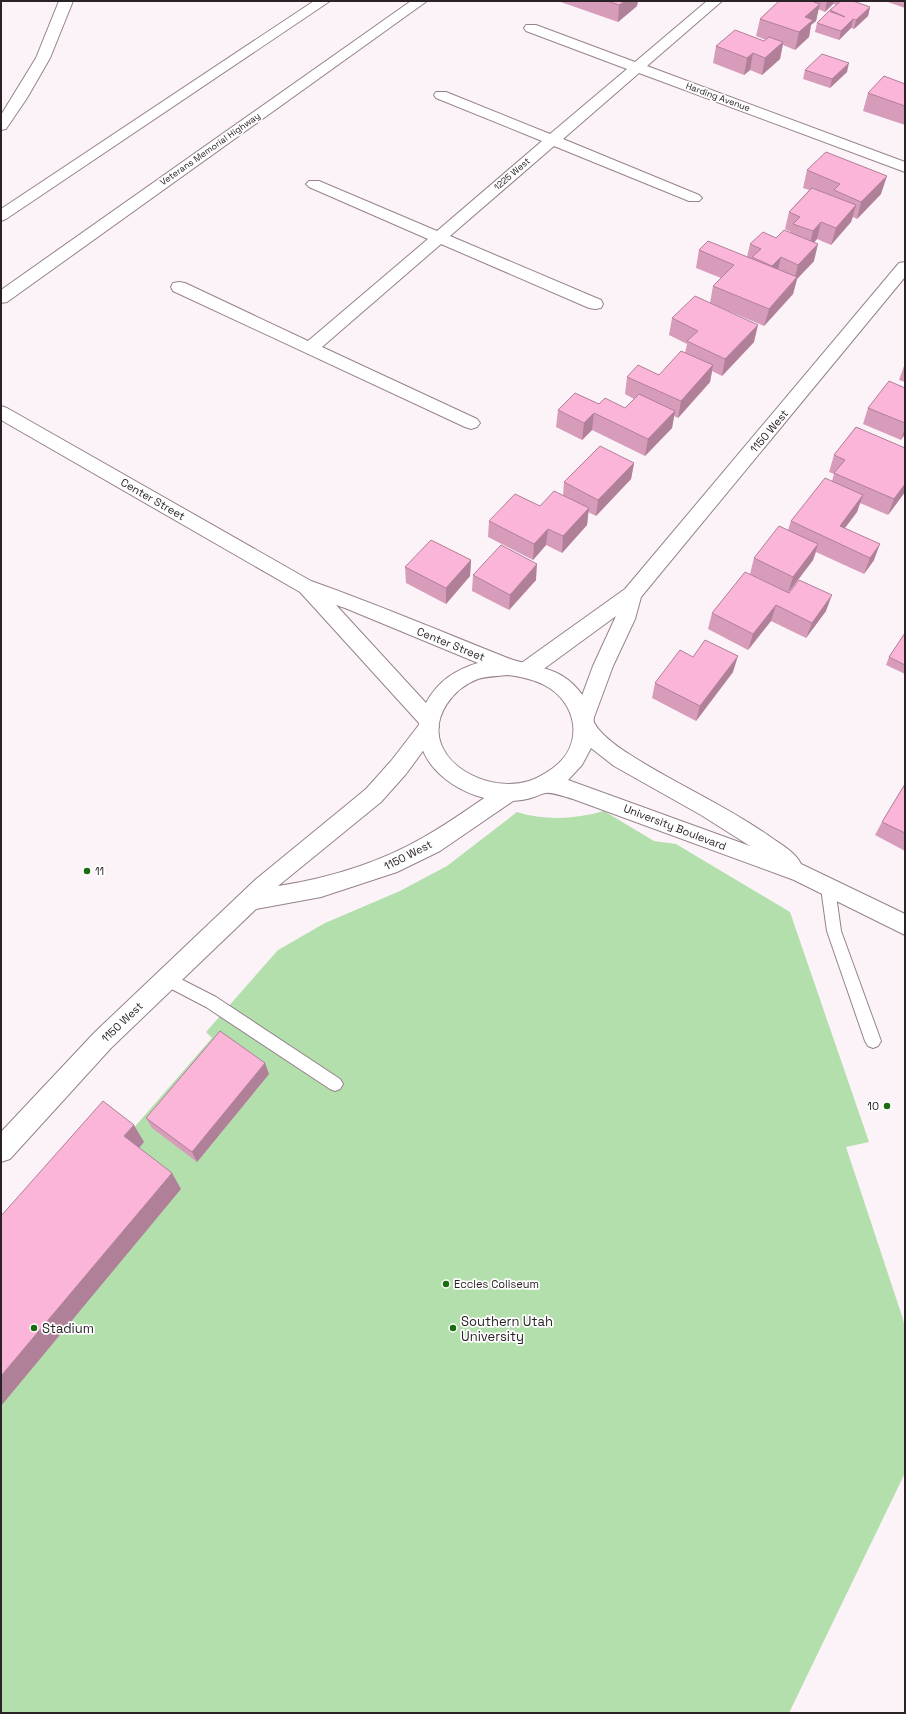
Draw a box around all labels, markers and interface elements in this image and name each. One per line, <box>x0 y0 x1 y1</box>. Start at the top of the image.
street label: Harding Avenue <box>684 80 752 114</box>
street label: Veterans Memorial Highway <box>158 110 262 188</box>
street label: 1225 West <box>491 155 533 193</box>
street label: 1150 West <box>747 406 791 456</box>
street label: Center Street <box>118 475 188 523</box>
street label: Center Street <box>415 624 487 664</box>
street label: University Boulevard <box>622 801 728 853</box>
street label: 1150 West <box>382 837 434 873</box>
place label: 11 <box>95 864 104 878</box>
marker: 11 <box>82 866 92 876</box>
street label: 1150 West <box>98 999 146 1045</box>
place label: 10 <box>867 1099 879 1113</box>
marker: 10 <box>882 1101 892 1111</box>
place label: Eccles Coliseum <box>454 1277 539 1291</box>
marker: Eccles Coliseum <box>441 1279 451 1289</box>
place label: Southern Utah University <box>461 1313 553 1345</box>
place label: Stadium <box>42 1320 94 1337</box>
marker: Stadium <box>29 1323 39 1333</box>
marker: Southern Utah University <box>448 1323 458 1333</box>

